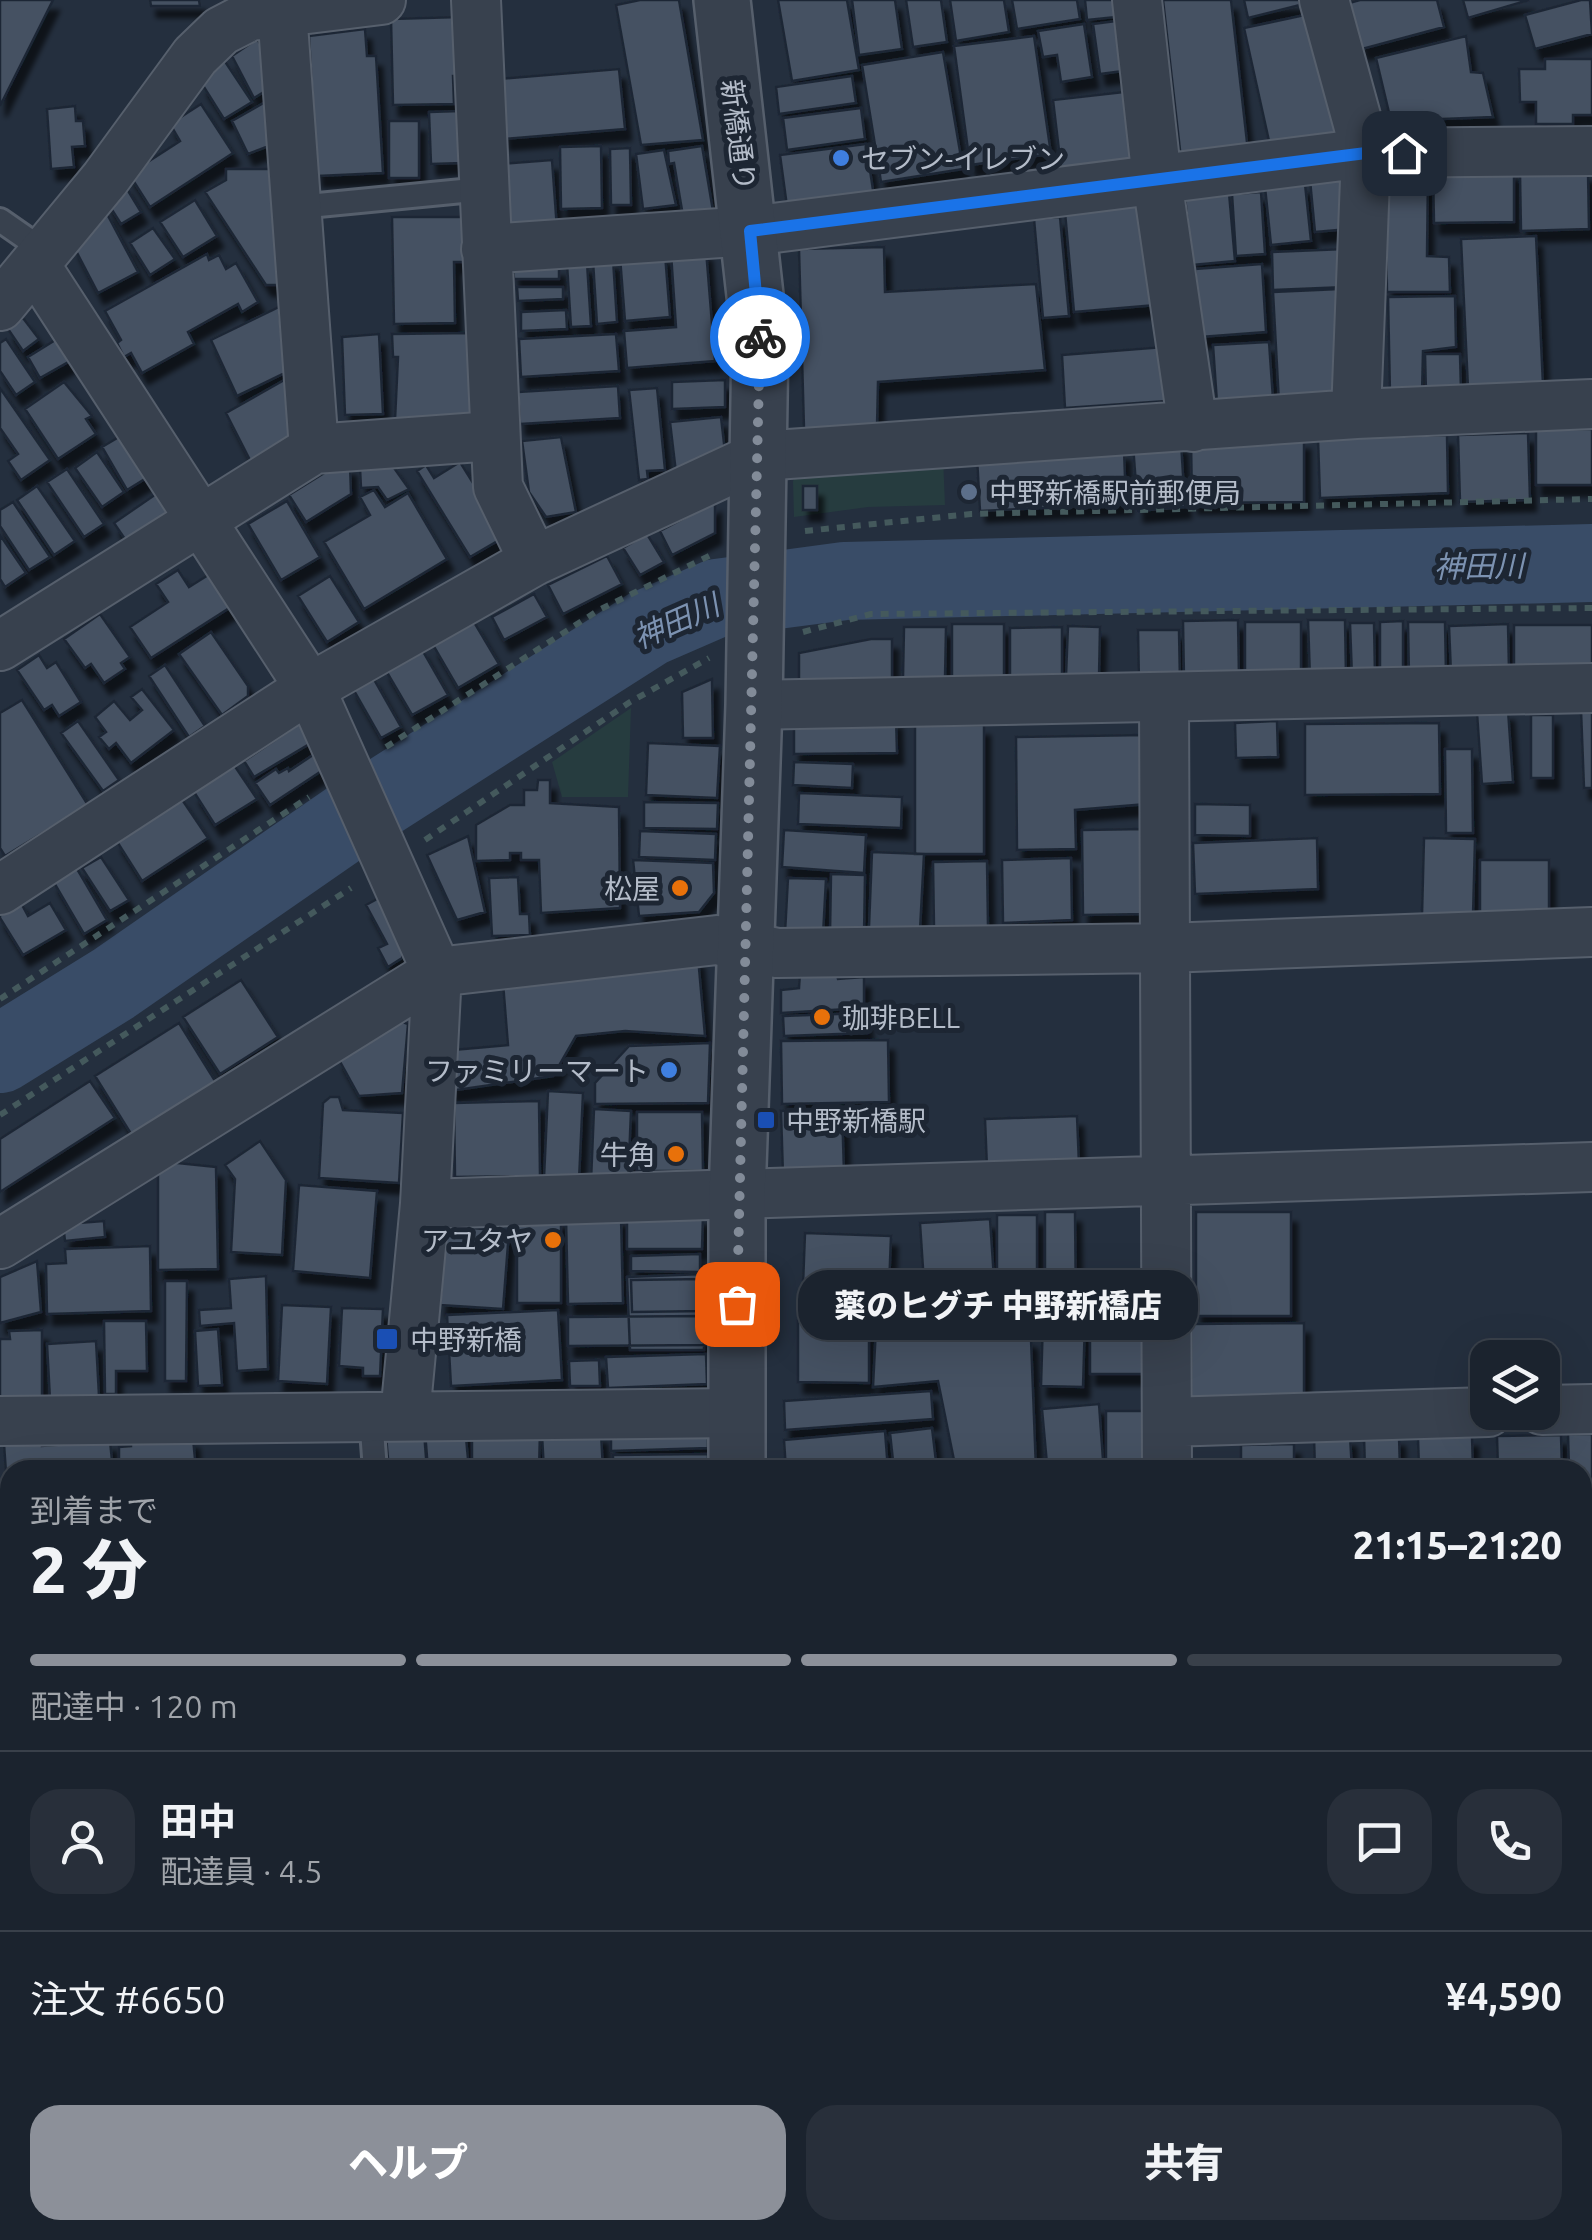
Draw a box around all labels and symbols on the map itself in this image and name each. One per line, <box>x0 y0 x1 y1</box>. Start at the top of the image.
street label: 新橋通り <box>717 78 761 192</box>
pin <box>1362 111 1447 196</box>
place label: セブン-イレブン <box>861 143 1065 174</box>
marker: セブン-イレブン <box>830 147 852 169</box>
courier <box>710 287 810 387</box>
place label: 中野新橋駅前郵便局 <box>989 477 1241 508</box>
marker: 中野新橋駅前郵便局 <box>958 481 980 503</box>
water label: 神田川 <box>1434 548 1527 584</box>
water label: 神田川 <box>628 586 727 655</box>
place label: 松屋 <box>604 873 660 904</box>
marker: 松屋 <box>669 877 691 899</box>
place label: 珈琲BELL <box>842 1002 960 1033</box>
marker: 珈琲BELL <box>811 1006 833 1028</box>
place label: ファミリーマート <box>425 1055 649 1086</box>
marker: ファミリーマート <box>658 1059 680 1081</box>
place label: 中野新橋駅 <box>786 1105 926 1136</box>
marker: 中野新橋駅 <box>755 1109 777 1131</box>
place label: 牛角 <box>600 1139 656 1170</box>
marker: 牛角 <box>665 1143 687 1165</box>
place label: アユタヤ <box>421 1225 533 1256</box>
marker: アユタヤ <box>542 1229 564 1251</box>
pin <box>695 1262 780 1347</box>
callout: 薬のヒグチ 中野新橋店 <box>797 1269 1197 1339</box>
place label: 中野新橋 <box>410 1324 522 1355</box>
marker: 中野新橋 <box>374 1326 400 1352</box>

